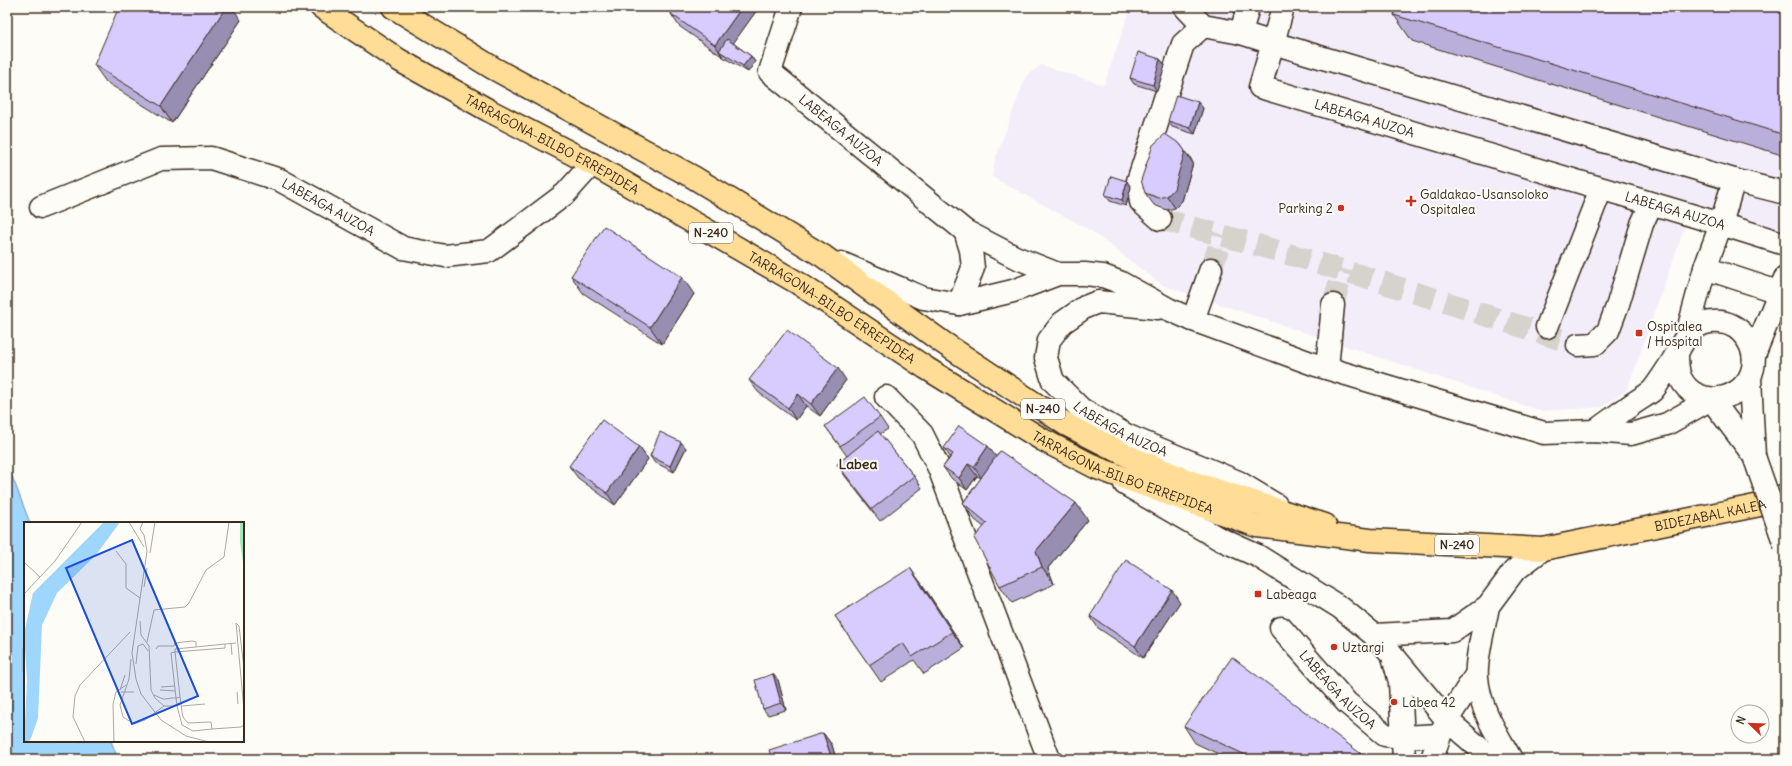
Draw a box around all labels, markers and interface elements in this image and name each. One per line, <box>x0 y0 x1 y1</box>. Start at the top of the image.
street label: TARRAGONA-BILBO ERREPIDEA <box>462 91 642 198</box>
street label: LABEAGA AUZOA <box>795 91 886 170</box>
street label: LABEAGA AUZOA <box>1312 96 1417 141</box>
street label: LABEAGA AUZOA <box>279 175 378 240</box>
place label: Galdakao-Usansoloko Ospitalea <box>1420 186 1548 218</box>
street label: LABEAGA AUZOA <box>1623 188 1727 234</box>
marker: Galdakao-Usansoloko Ospitalea <box>1405 195 1417 207</box>
place label: Parking 2 <box>1278 200 1333 217</box>
marker: Parking 2 <box>1336 203 1346 213</box>
road number: N-240 <box>689 223 733 243</box>
street label: TARRAGONA-BILBO ERREPIDEA <box>745 248 918 367</box>
place label: Ospitalea / Hospital <box>1647 318 1702 350</box>
marker: Ospitalea / Hospital <box>1634 328 1644 338</box>
street label: LABEAGA AUZOA <box>1069 398 1170 461</box>
road number: N-240 <box>1021 399 1065 419</box>
street label: TARRAGONA-BILBO ERREPIDEA <box>1029 427 1216 518</box>
district label: Labea <box>839 455 877 473</box>
street label: BIDEZABAL KALEA <box>1653 495 1769 535</box>
inset map <box>24 522 244 742</box>
road number: N-240 <box>1435 535 1479 555</box>
place label: Labeaga <box>1266 586 1317 603</box>
marker: Labeaga <box>1253 589 1263 599</box>
place label: Uztargi <box>1342 639 1384 656</box>
marker: Uztargi <box>1329 642 1339 652</box>
street label: LABEAGA AUZOA <box>1295 647 1380 733</box>
place label: Labea 42 <box>1402 694 1456 711</box>
marker: Labea 42 <box>1389 697 1399 707</box>
north arrow <box>1730 704 1770 744</box>
text: N <box>1733 714 1749 726</box>

